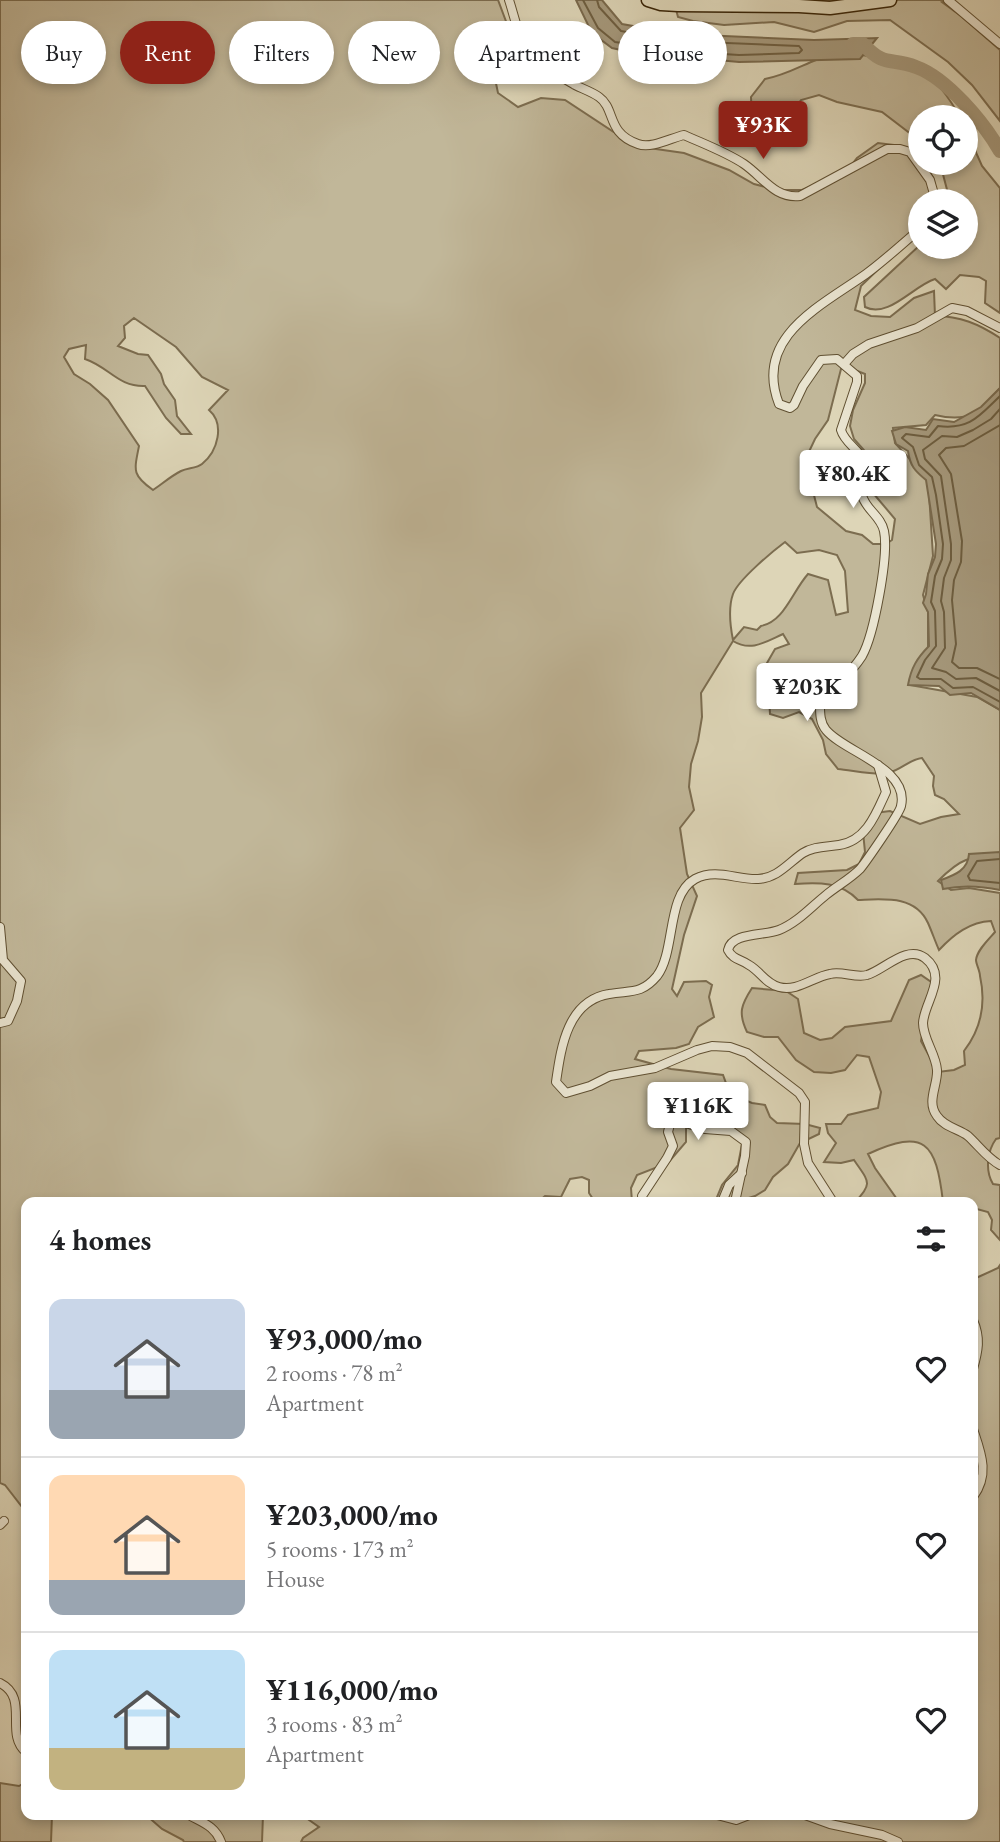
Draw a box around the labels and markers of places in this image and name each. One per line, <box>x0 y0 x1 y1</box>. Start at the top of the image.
pin: ¥93K <box>722 102 804 161</box>
pin: ¥80.4K <box>796 450 910 510</box>
pin: ¥203K <box>758 664 856 723</box>
pin: ¥116K <box>649 1082 747 1142</box>

